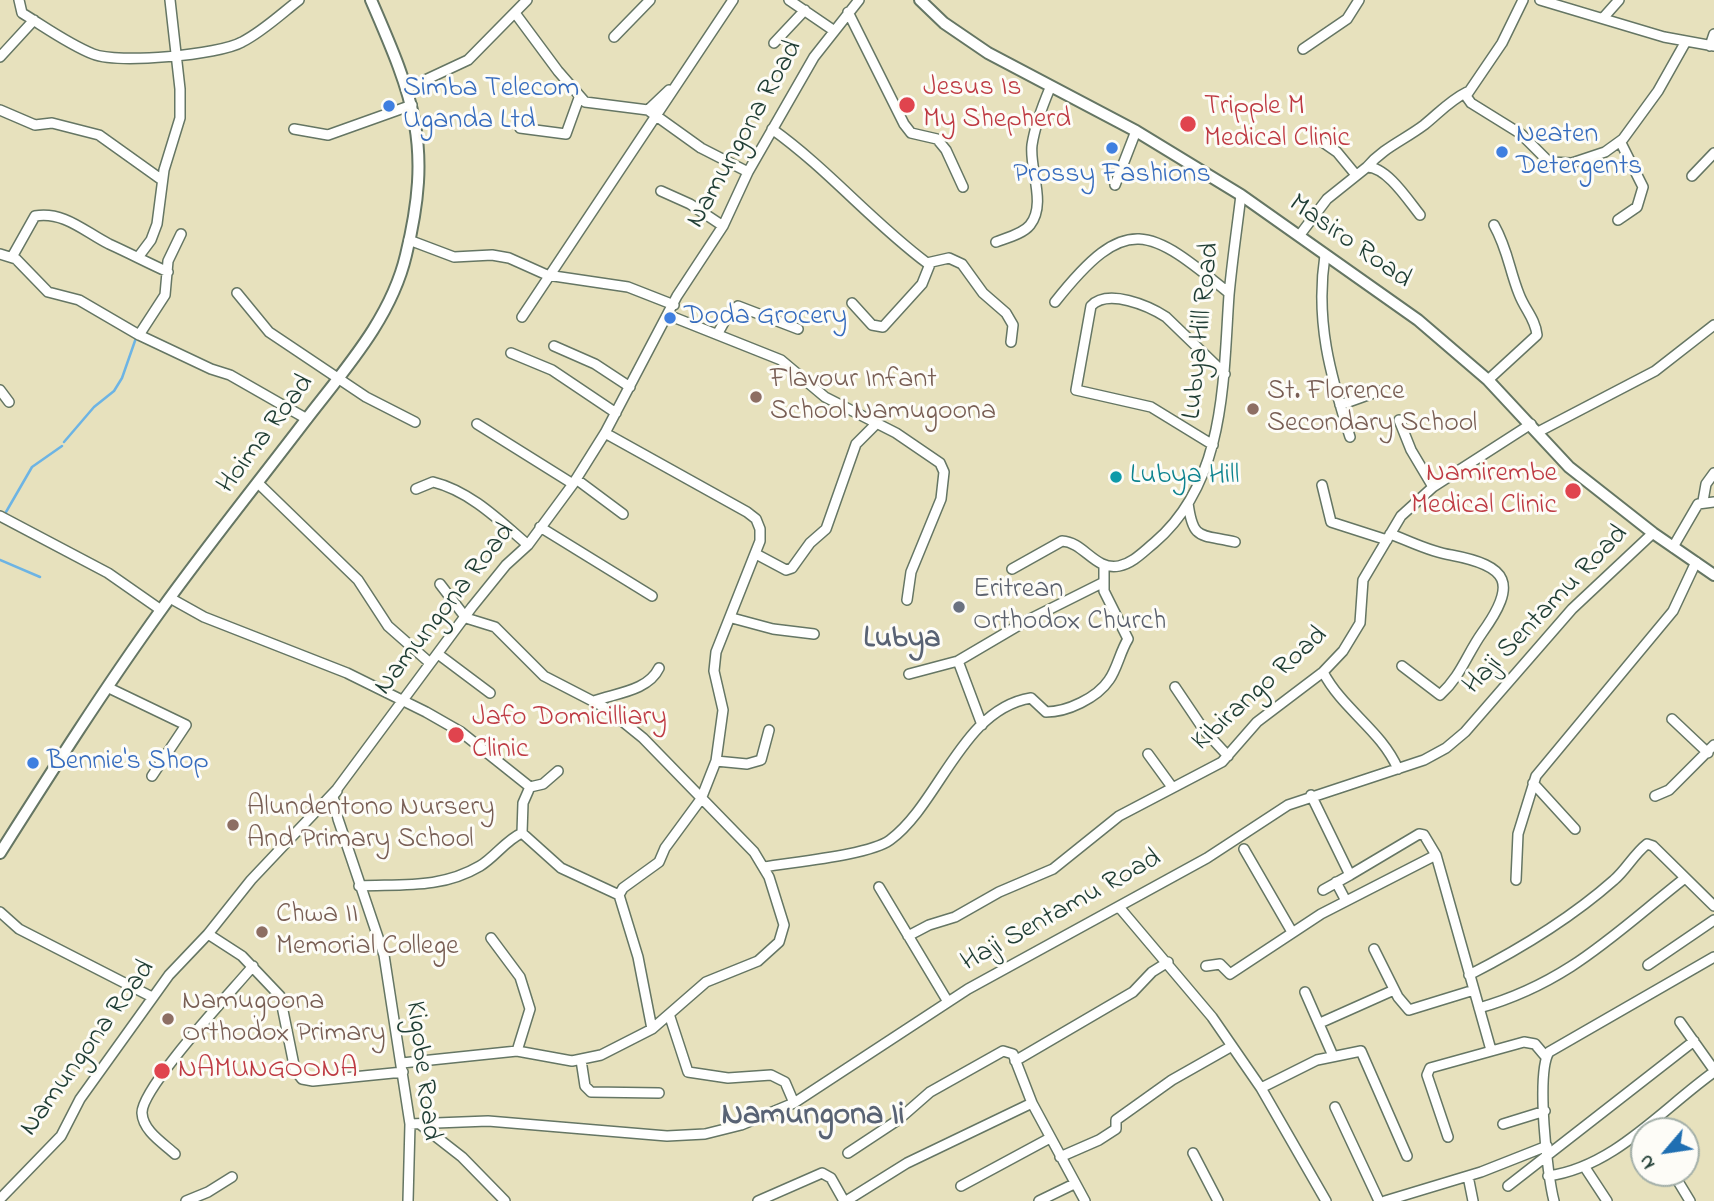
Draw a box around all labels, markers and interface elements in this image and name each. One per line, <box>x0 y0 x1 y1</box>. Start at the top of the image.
street label: Namungona Road <box>681 35 811 235</box>
place label: Jesus Is My Shepherd <box>923 72 1071 138</box>
place label: Simba Telecom Uganda Ltd <box>403 73 579 139</box>
place label: Tripple M Medical Clinic <box>1204 91 1350 157</box>
marker: Jesus Is My Shepherd <box>897 95 917 115</box>
marker: Simba Telecom Uganda Ltd <box>381 98 397 114</box>
marker: Tripple M Medical Clinic <box>1178 114 1198 134</box>
place label: Neaten Detergents <box>1516 119 1642 185</box>
marker: Prossy Fashions <box>1104 140 1120 156</box>
marker: Neaten Detergents <box>1494 144 1510 160</box>
place label: Prossy Fashions <box>1013 159 1211 193</box>
street label: Masiro Road <box>1281 188 1417 298</box>
street label: Lubya Hill Road <box>1177 241 1229 421</box>
place label: Doda Grocery <box>684 301 847 335</box>
marker: Doda Grocery <box>662 310 678 326</box>
place label: Flavour Infant School Namugoona <box>770 364 996 430</box>
street label: Hoima Road <box>211 369 323 501</box>
place label: St. Florence Secondary School <box>1267 376 1477 442</box>
marker: Flavour Infant School Namugoona <box>748 389 764 405</box>
marker: St. Florence Secondary School <box>1245 401 1261 417</box>
place label: Namirembe Medical Clinic <box>1411 458 1557 524</box>
place label: Lubya Hill <box>1130 460 1239 494</box>
marker: Lubya Hill <box>1108 469 1124 485</box>
marker: Namirembe Medical Clinic <box>1563 481 1583 501</box>
street label: Namungona Road <box>368 517 524 703</box>
street label: Haji Sentamu Road <box>1457 519 1637 703</box>
place label: Eritrean Orthodox Church <box>973 574 1166 640</box>
marker: Eritrean Orthodox Church <box>951 599 967 615</box>
street label: Kibirango Road <box>1186 620 1336 760</box>
district label: Lubya <box>864 623 940 659</box>
place label: Jafo Domicilliary Clinic <box>472 702 667 768</box>
marker: Jafo Domicilliary Clinic <box>446 725 466 745</box>
place label: Bennie's Shop <box>47 746 209 780</box>
marker: Bennie's Shop <box>25 755 41 771</box>
place label: Alundentono Nursery And Primary School <box>247 792 495 858</box>
marker: Alundentono Nursery And Primary School <box>225 817 241 833</box>
street label: Haji Sentamu Road <box>956 843 1168 981</box>
place label: Chwa II Memorial College <box>276 899 459 965</box>
marker: Chwa II Memorial College <box>254 924 270 940</box>
street label: Namungona Road <box>14 954 164 1144</box>
place label: Namugoona Orthodox Primary <box>182 986 386 1052</box>
street label: Kigobe Road <box>396 999 446 1143</box>
marker: Namugoona Orthodox Primary <box>160 1011 176 1027</box>
place label: NAMUNGOONA <box>178 1054 357 1088</box>
marker: NAMUNGOONA <box>152 1061 172 1081</box>
district label: Namungona Ii <box>721 1099 905 1137</box>
north arrow <box>1630 1117 1700 1187</box>
text: N <box>1633 1149 1663 1174</box>

